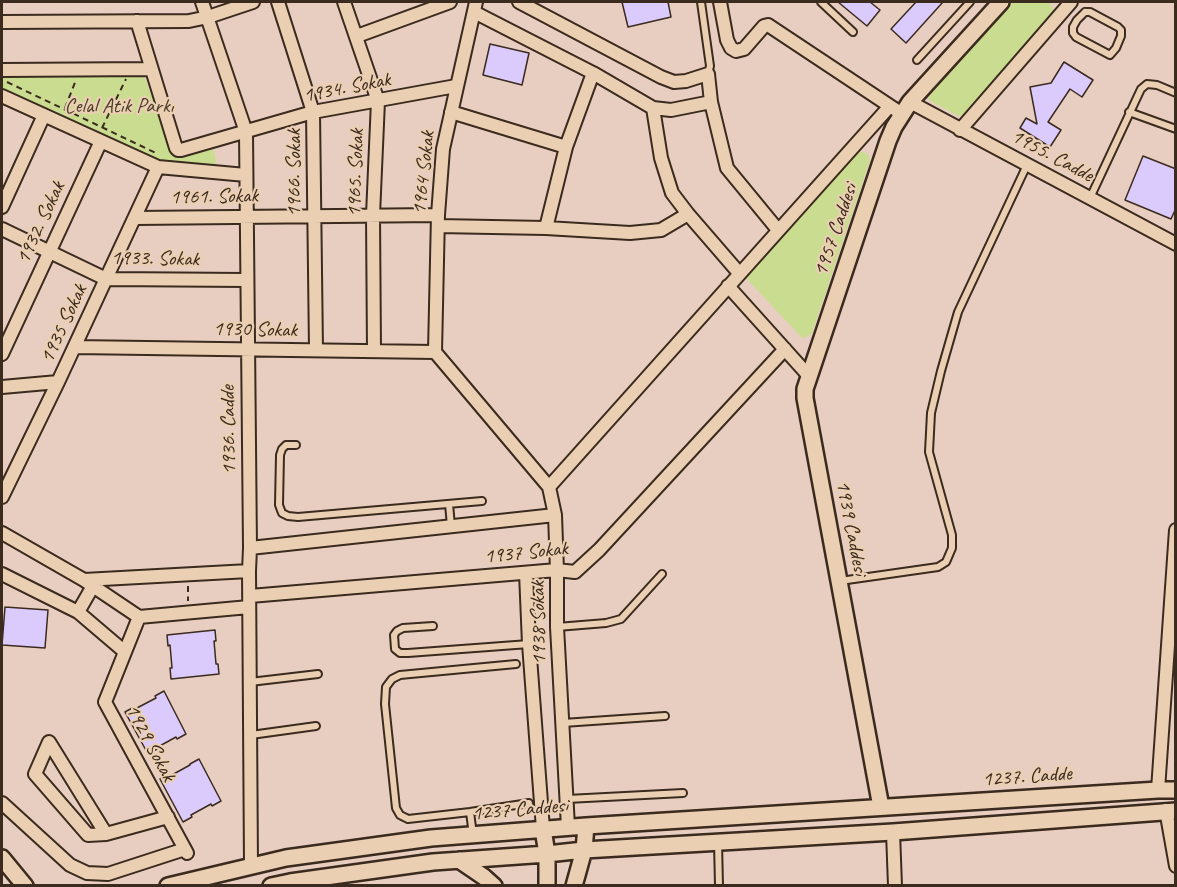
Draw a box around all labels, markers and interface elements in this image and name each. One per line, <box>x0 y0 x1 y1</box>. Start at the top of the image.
street label: 1934. Sokak <box>301 67 393 109</box>
park label: Celal Atik Parkı <box>64 93 174 119</box>
street label: 1955. Cadde <box>1007 124 1097 188</box>
street label: 1965. Sokak <box>342 128 370 218</box>
street label: 1966. Sokak <box>281 129 307 217</box>
street label: 1964 Sokak <box>407 130 441 216</box>
street label: 1932. Sokak <box>11 178 71 268</box>
street label: 1957 Caddesi <box>808 180 864 280</box>
street label: 1961. Sokak <box>170 184 258 210</box>
street label: 1933. Sokak <box>111 246 199 272</box>
street label: 1935 Sokak <box>35 281 93 367</box>
street label: 1930 Sokak <box>213 317 297 343</box>
street label: 1936. Cadde <box>216 385 242 475</box>
street label: 1939 Caddesi <box>829 478 873 578</box>
street label: 1937 Sokak <box>483 536 569 570</box>
street label: 1938 Sokak <box>526 581 552 665</box>
street label: 1929 Sokak <box>119 700 181 786</box>
street label: 1237. Cadde <box>982 761 1072 793</box>
street label: 1237 Caddesi <box>471 793 569 827</box>

